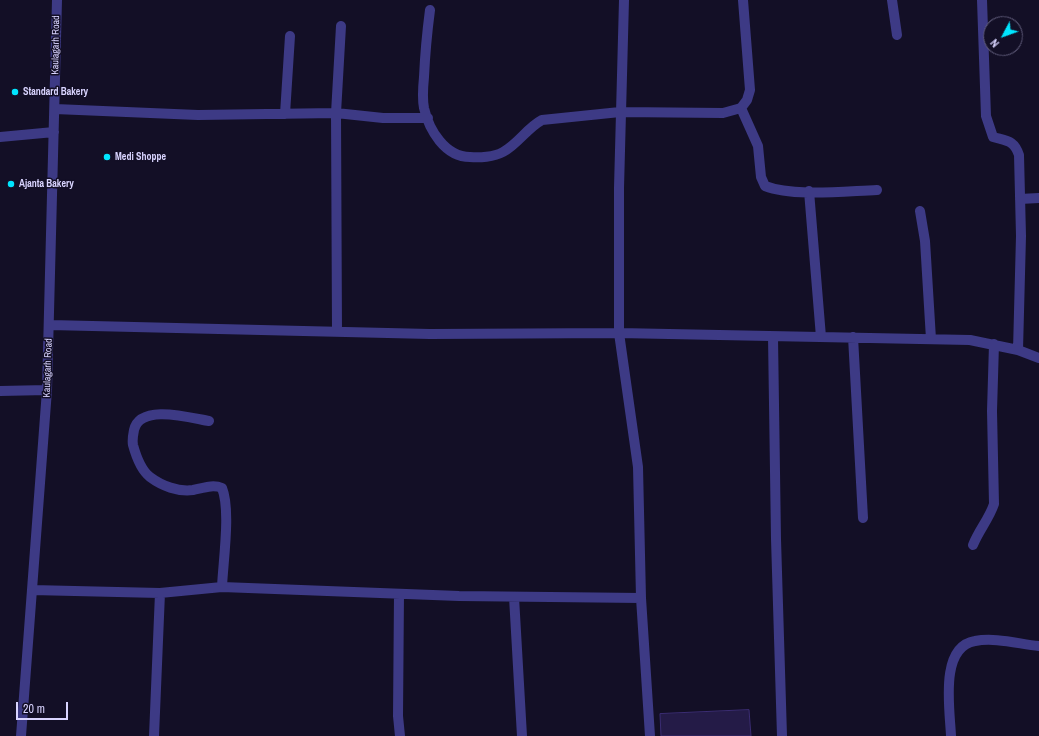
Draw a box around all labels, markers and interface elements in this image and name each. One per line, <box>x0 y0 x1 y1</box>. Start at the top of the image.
street label: Kaulagarh Road <box>49 15 63 75</box>
north arrow <box>983 16 1023 56</box>
text: N <box>987 36 1002 50</box>
place label: Standard Bakery <box>23 86 88 98</box>
marker: Standard Bakery <box>10 87 20 97</box>
place label: Medi Shoppe <box>115 151 166 163</box>
marker: Medi Shoppe <box>102 152 112 162</box>
place label: Ajanta Bakery <box>19 178 74 190</box>
marker: Ajanta Bakery <box>6 179 16 189</box>
street label: Kaulagarh Road <box>41 338 55 398</box>
scale bar <box>18 694 70 720</box>
text: 20 m <box>23 701 45 717</box>

